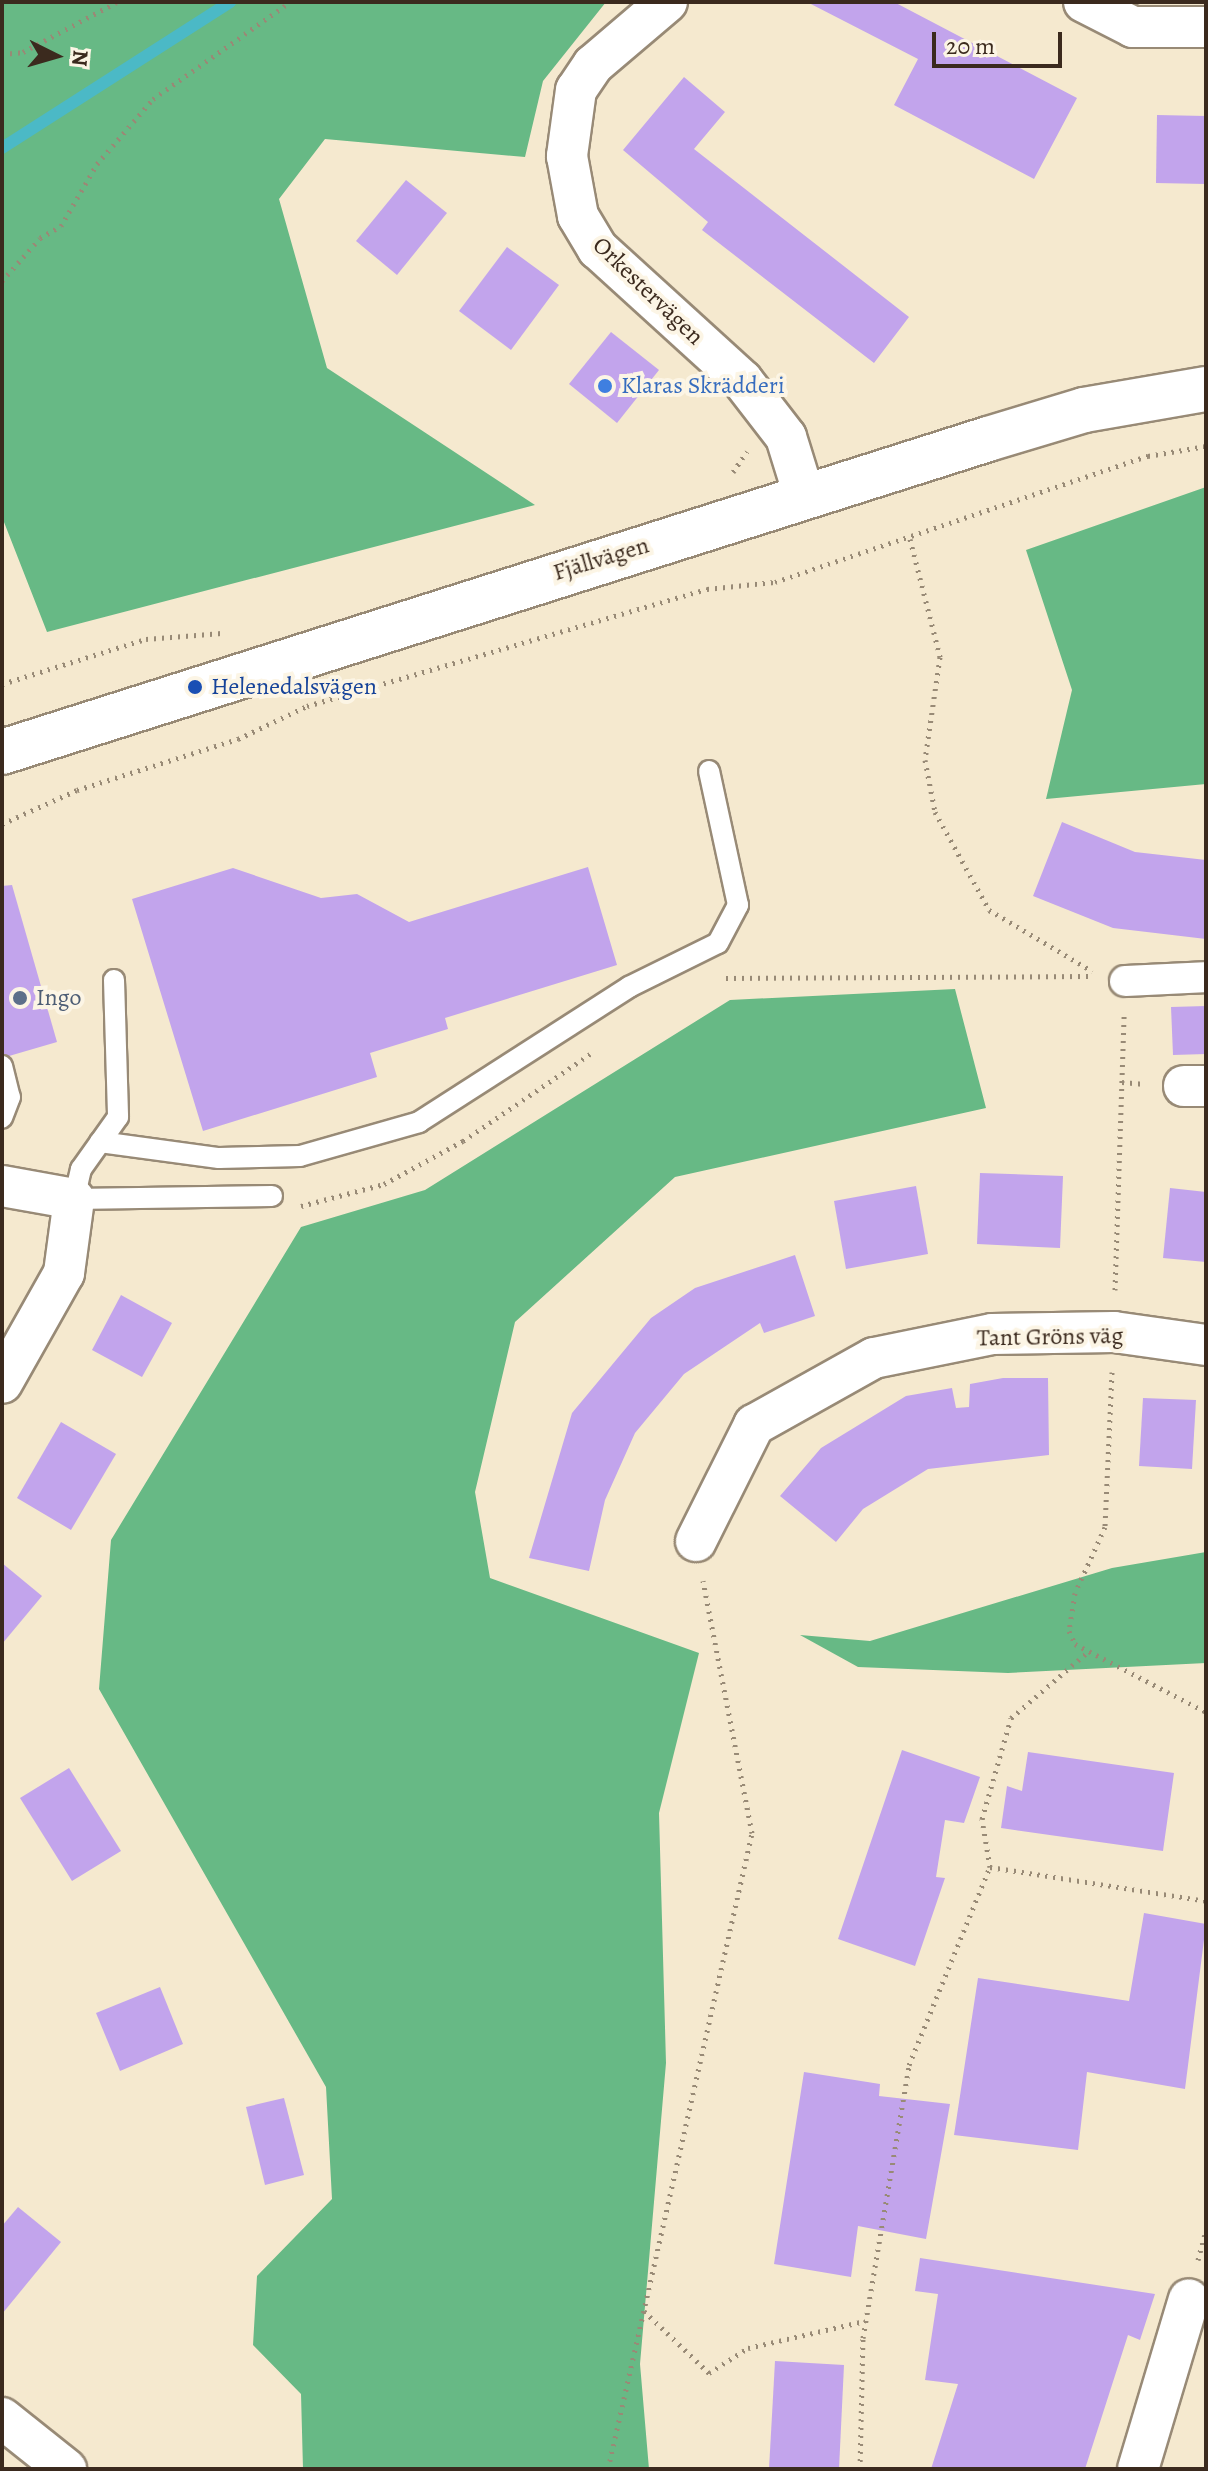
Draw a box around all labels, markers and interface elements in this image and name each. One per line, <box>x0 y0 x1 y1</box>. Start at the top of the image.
north arrow <box>16 16 96 96</box>
scale bar <box>936 16 1066 66</box>
text: 20 m <box>946 30 995 62</box>
text: N <box>64 49 96 67</box>
street label: Orkestervägen <box>586 231 710 351</box>
place label: Klaras Skrädderi <box>621 372 785 400</box>
marker: Klaras Skrädderi <box>596 377 614 395</box>
street label: Fjällvägen <box>550 531 652 587</box>
place label: Helenedalsvägen <box>211 673 377 701</box>
marker: Helenedalsvägen <box>186 678 204 696</box>
place label: Ingo <box>36 984 82 1012</box>
marker: Ingo <box>11 989 29 1007</box>
street label: Tant Gröns väg <box>977 1321 1123 1353</box>

